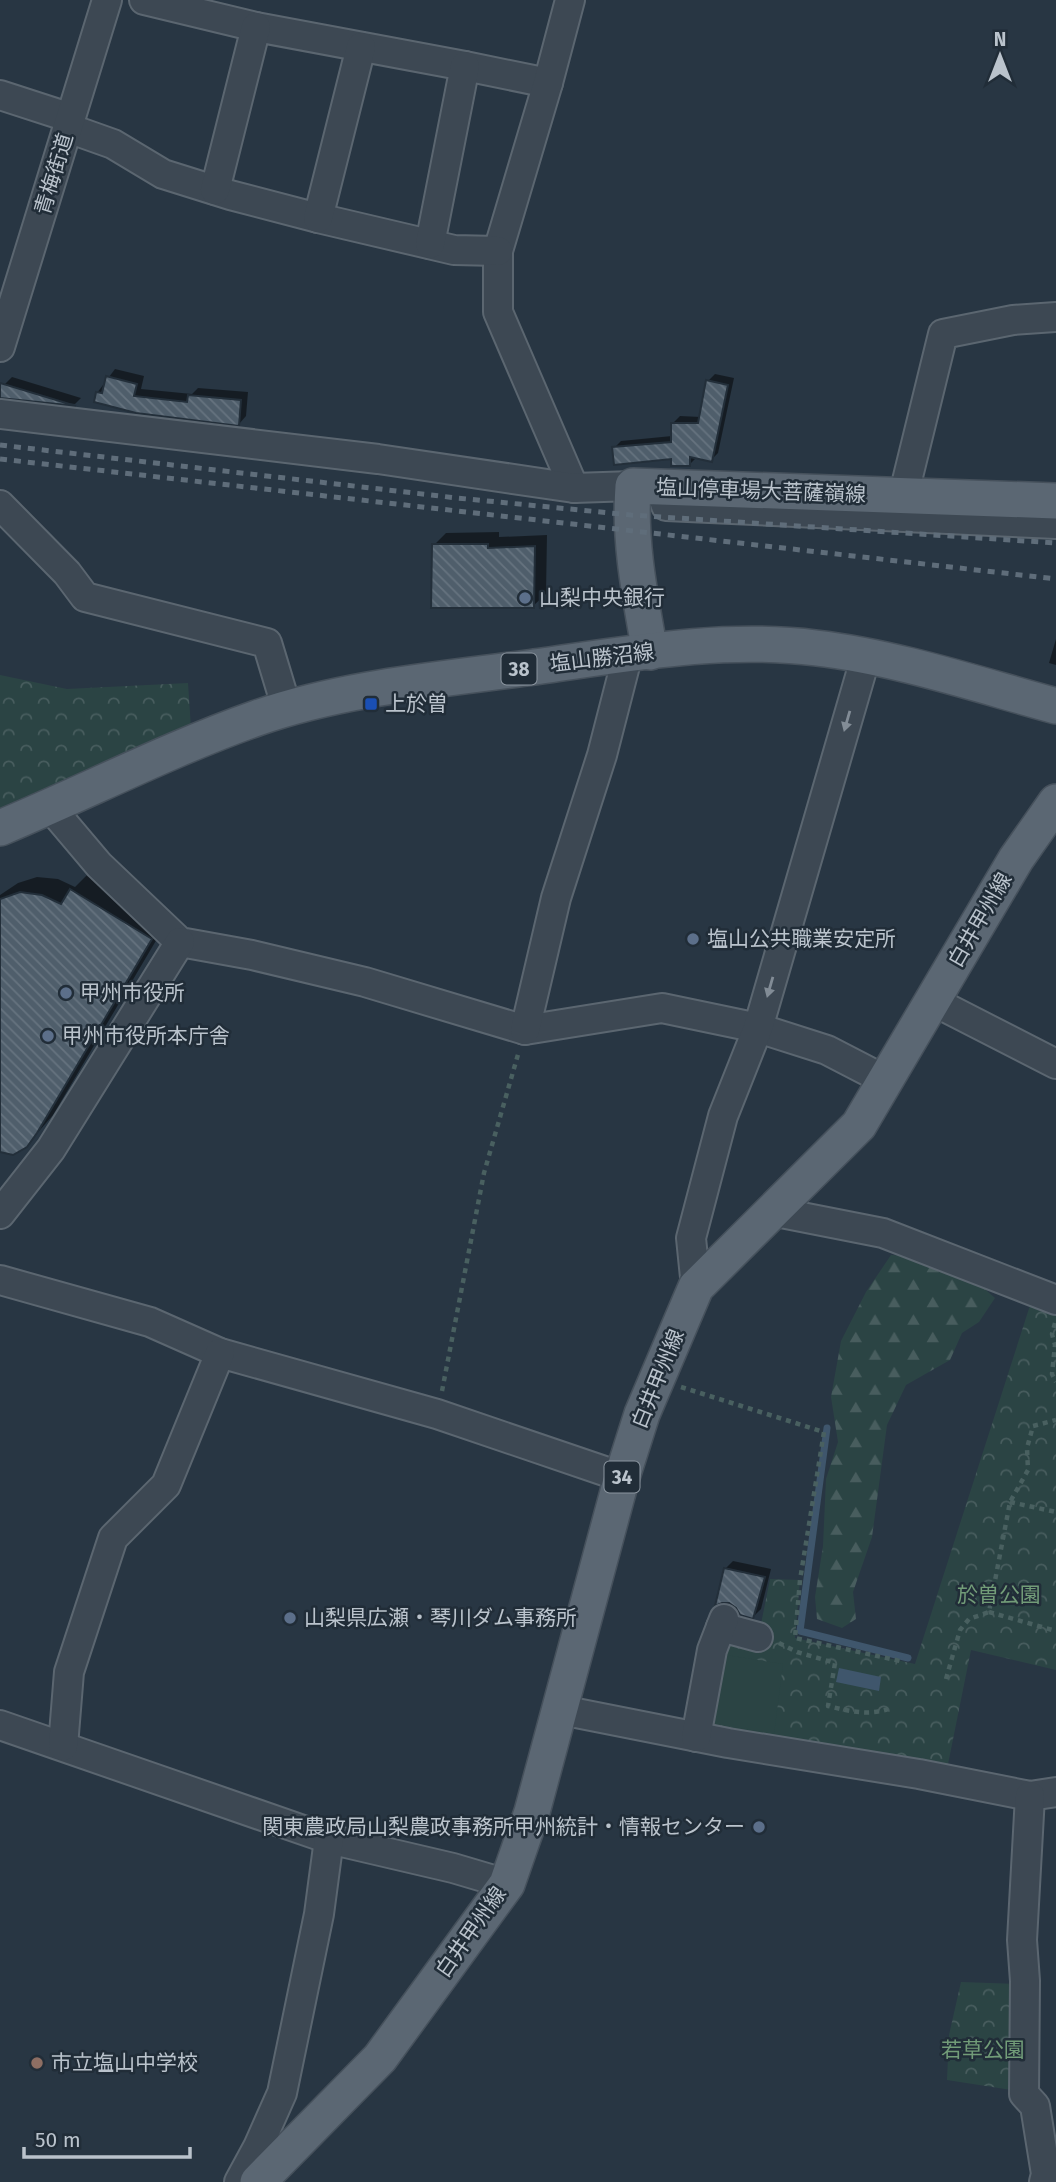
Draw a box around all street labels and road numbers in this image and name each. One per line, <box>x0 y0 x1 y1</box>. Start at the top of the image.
street label: 青梅街道 <box>29 130 79 218</box>
street label: 塩山停車場大菩薩嶺線 <box>656 474 866 508</box>
street label: 塩山勝沼線 <box>548 639 656 677</box>
road number: 38 <box>502 654 536 684</box>
street label: 白井甲州線 <box>942 868 1018 972</box>
street label: 白井甲州線 <box>626 1325 690 1433</box>
road number: 34 <box>604 1462 640 1492</box>
street label: 白井甲州線 <box>430 1882 512 1982</box>

